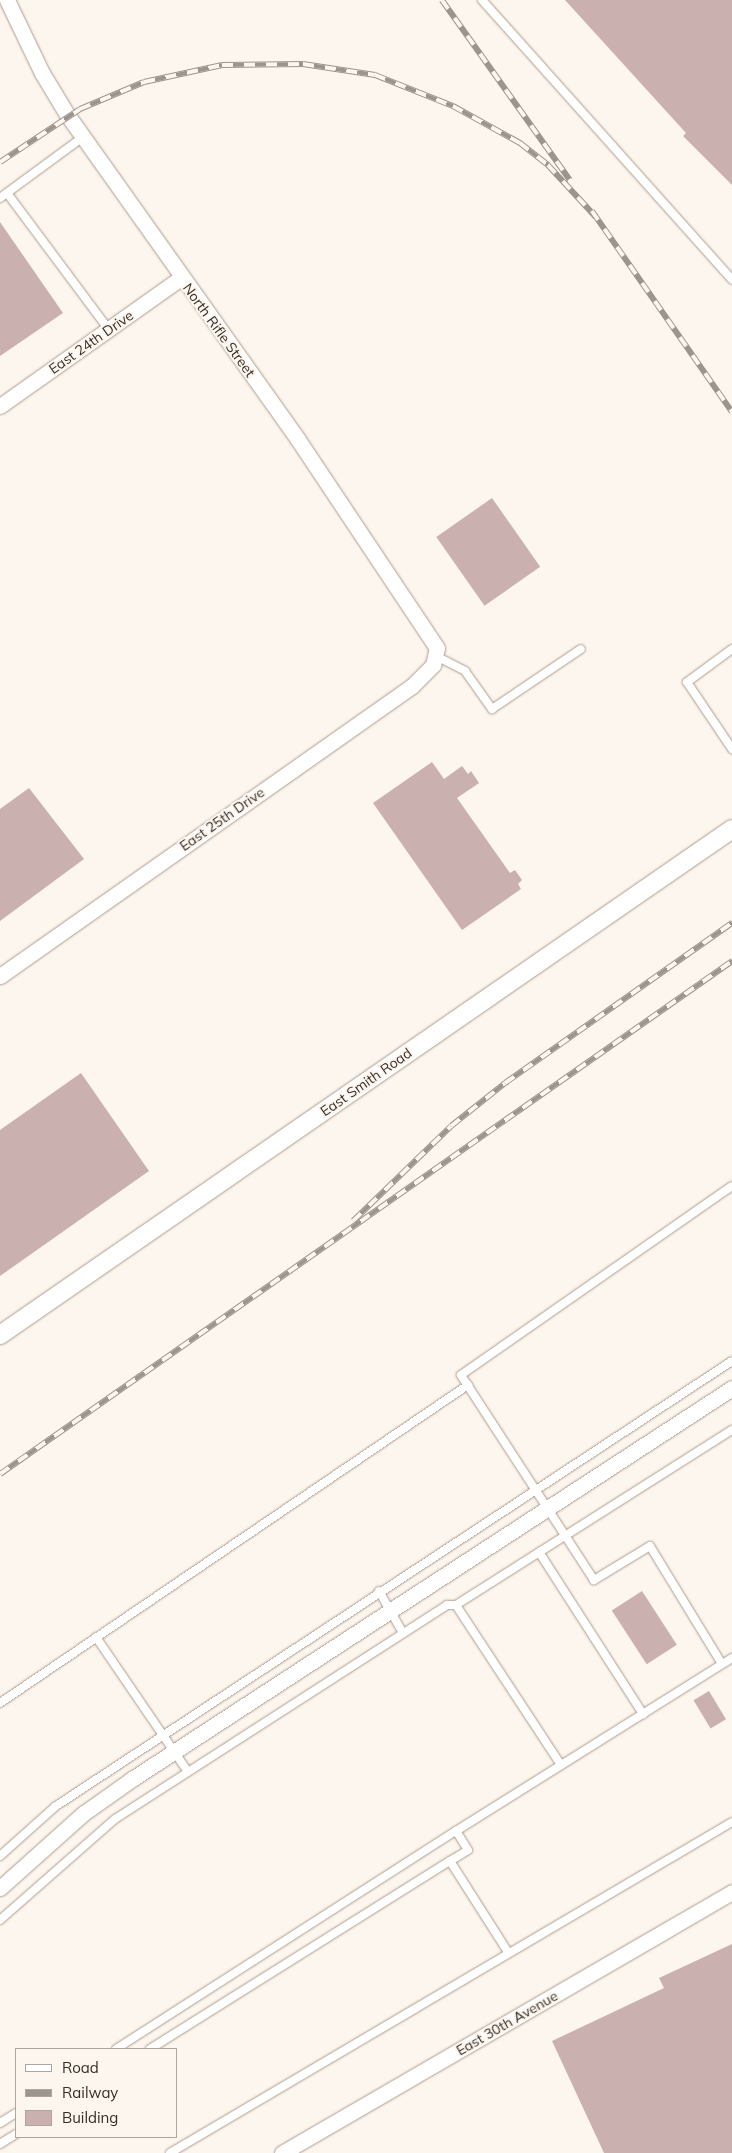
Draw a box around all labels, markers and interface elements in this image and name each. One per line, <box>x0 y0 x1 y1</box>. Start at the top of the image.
street label: North Rifle Street <box>179 280 259 380</box>
street label: East 24th Drive <box>45 307 137 377</box>
street label: East 25th Drive <box>176 784 268 854</box>
street label: East Smith Road <box>317 1044 415 1120</box>
street label: East 30th Avenue <box>453 1987 561 2059</box>
legend <box>15 2048 178 2138</box>
text: Road <box>62 2058 99 2077</box>
text: Railway <box>62 2083 118 2102</box>
text: Building <box>62 2108 118 2127</box>

